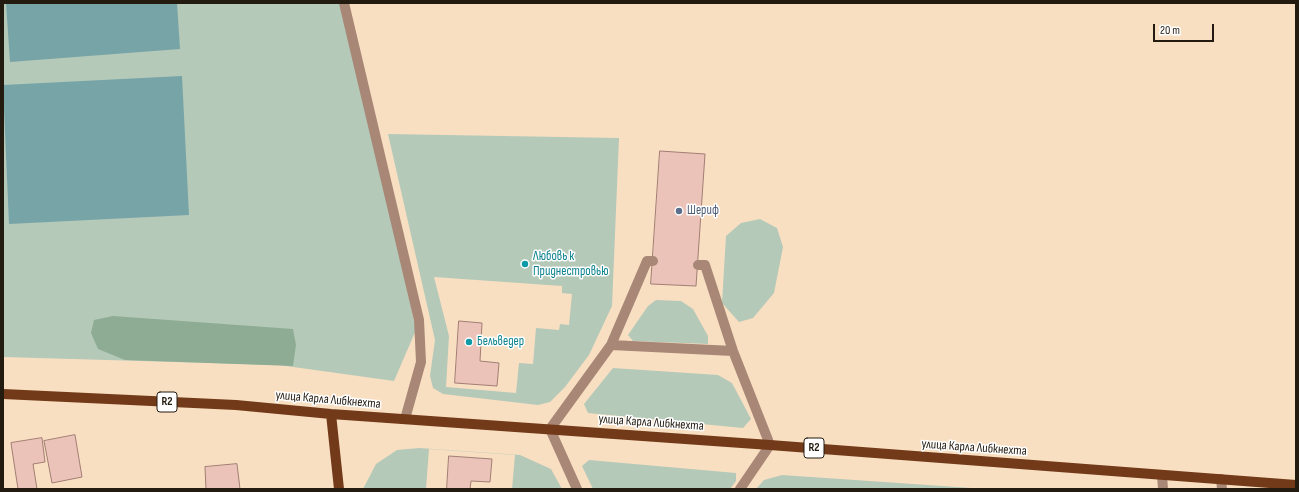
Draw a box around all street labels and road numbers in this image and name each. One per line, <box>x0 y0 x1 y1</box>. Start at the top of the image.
street label: улица Карла Либкнехта <box>275 388 381 412</box>
road number: R2 <box>157 392 177 412</box>
street label: улица Карла Либкнехта <box>598 412 704 434</box>
street label: улица Карла Либкнехта <box>921 437 1027 459</box>
road number: R2 <box>804 438 824 458</box>

